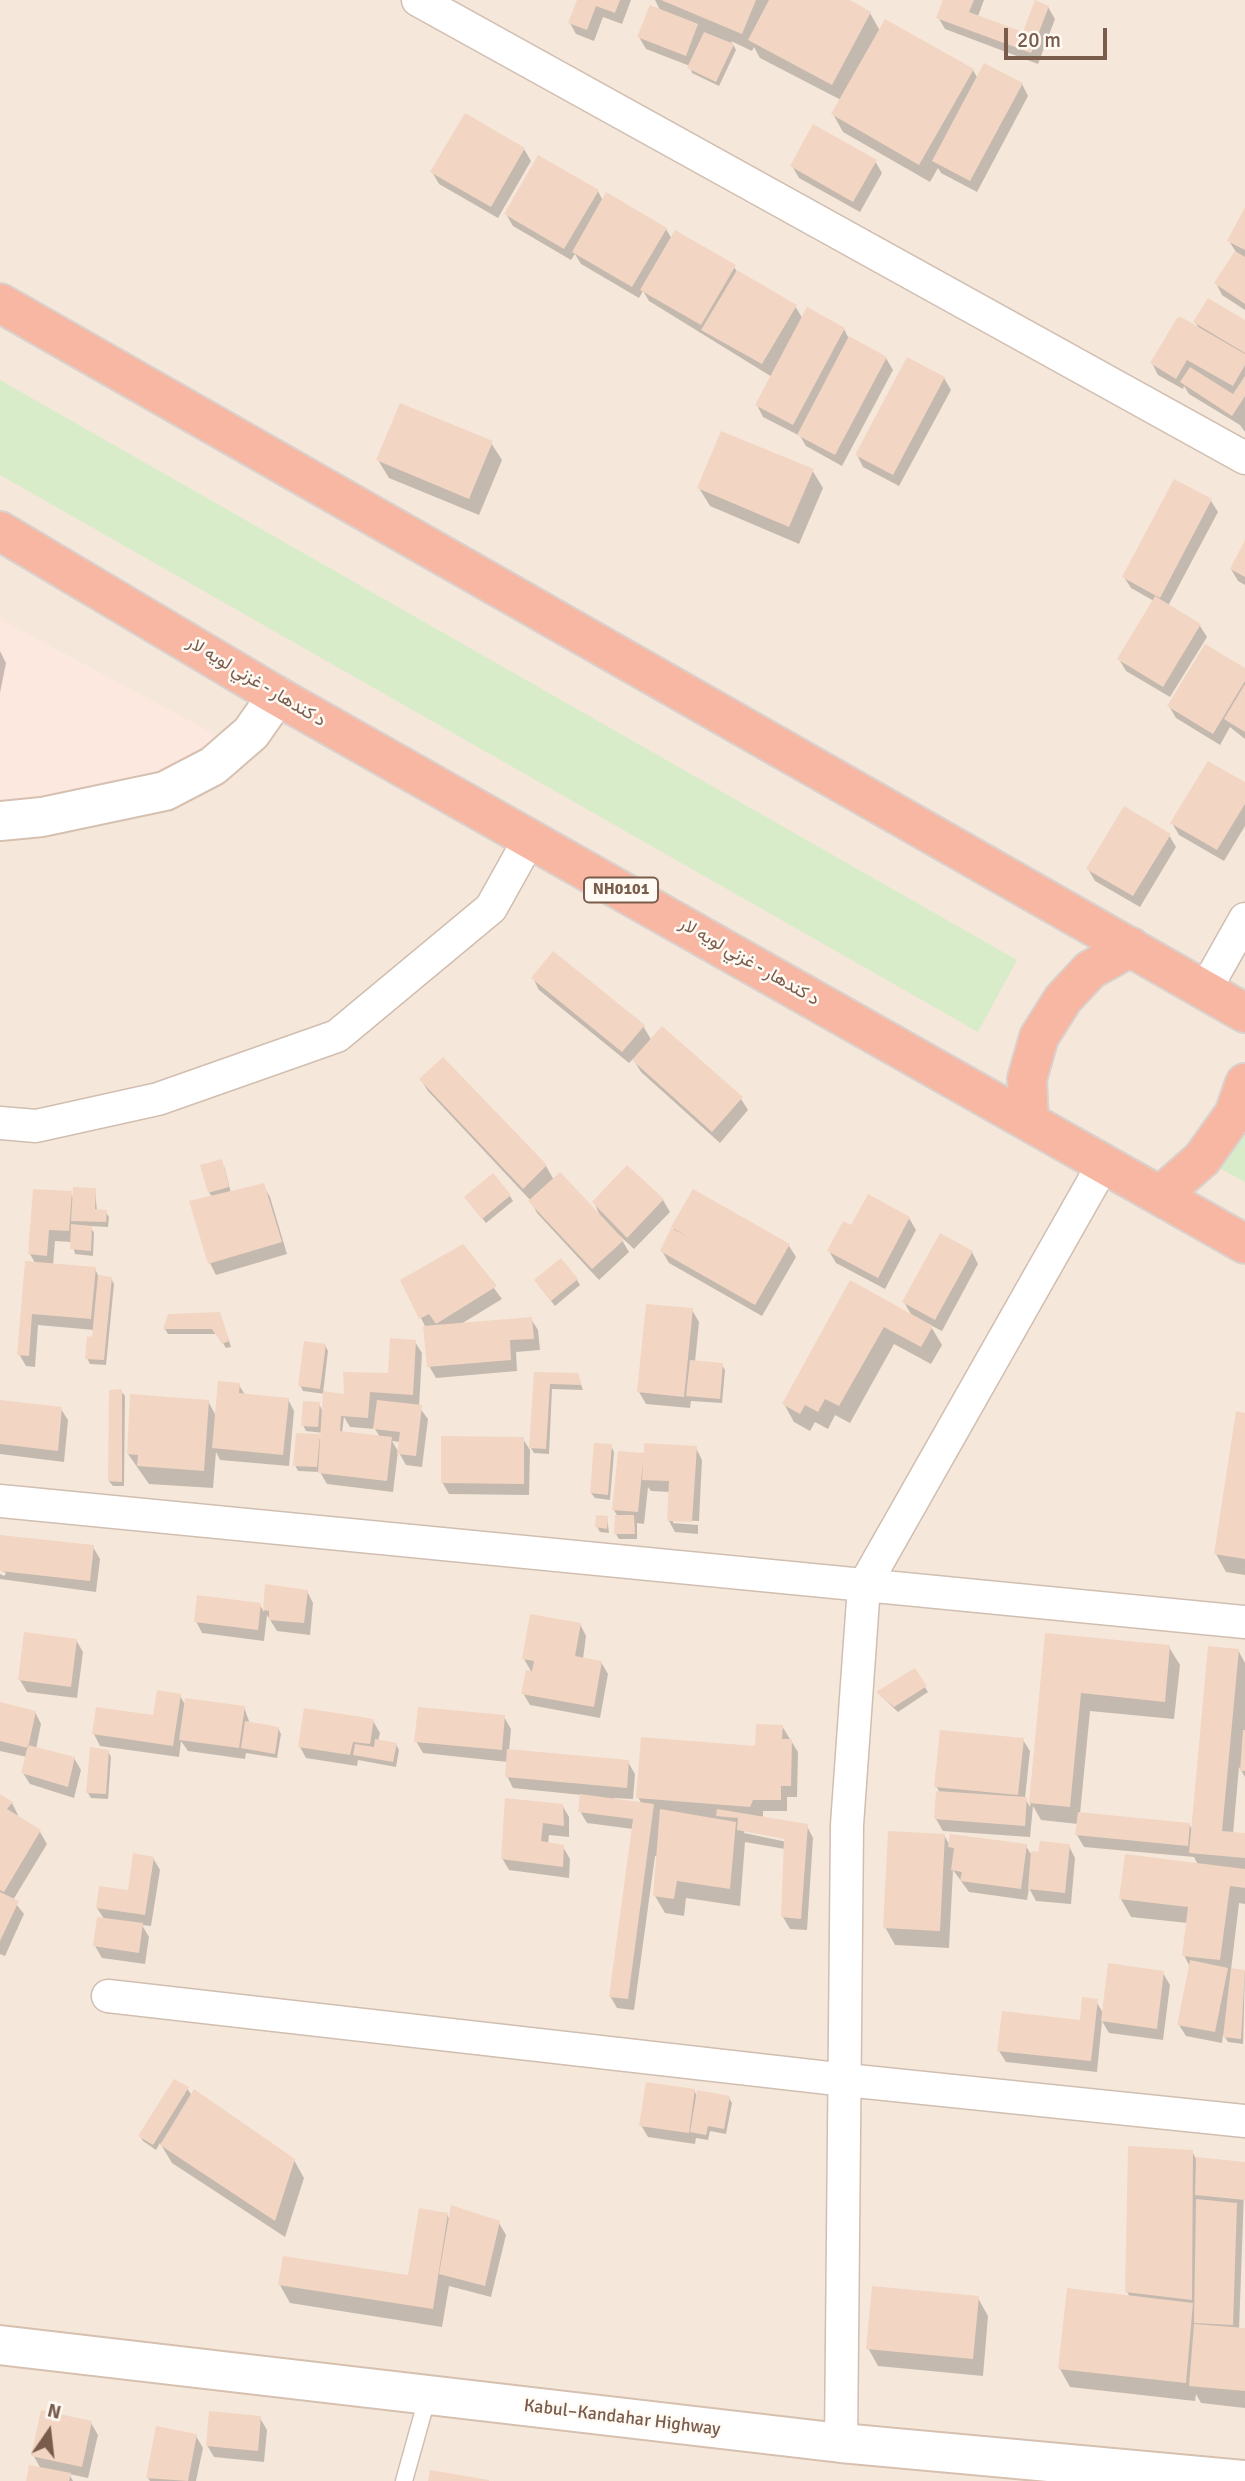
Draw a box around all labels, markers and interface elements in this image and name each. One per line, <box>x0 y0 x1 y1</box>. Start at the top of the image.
scale bar <box>1007 14 1110 58</box>
text: 20 m <box>1017 27 1061 53</box>
street label: د کندهار - غزني لويه لار <box>183 632 329 732</box>
road number: NH0101 <box>584 877 658 902</box>
street label: د کندهار - غزني لويه لار <box>675 913 823 1011</box>
street label: Kabul–Kandahar Highway <box>522 2395 722 2441</box>
north arrow <box>14 2397 84 2467</box>
text: N <box>45 2398 63 2425</box>

